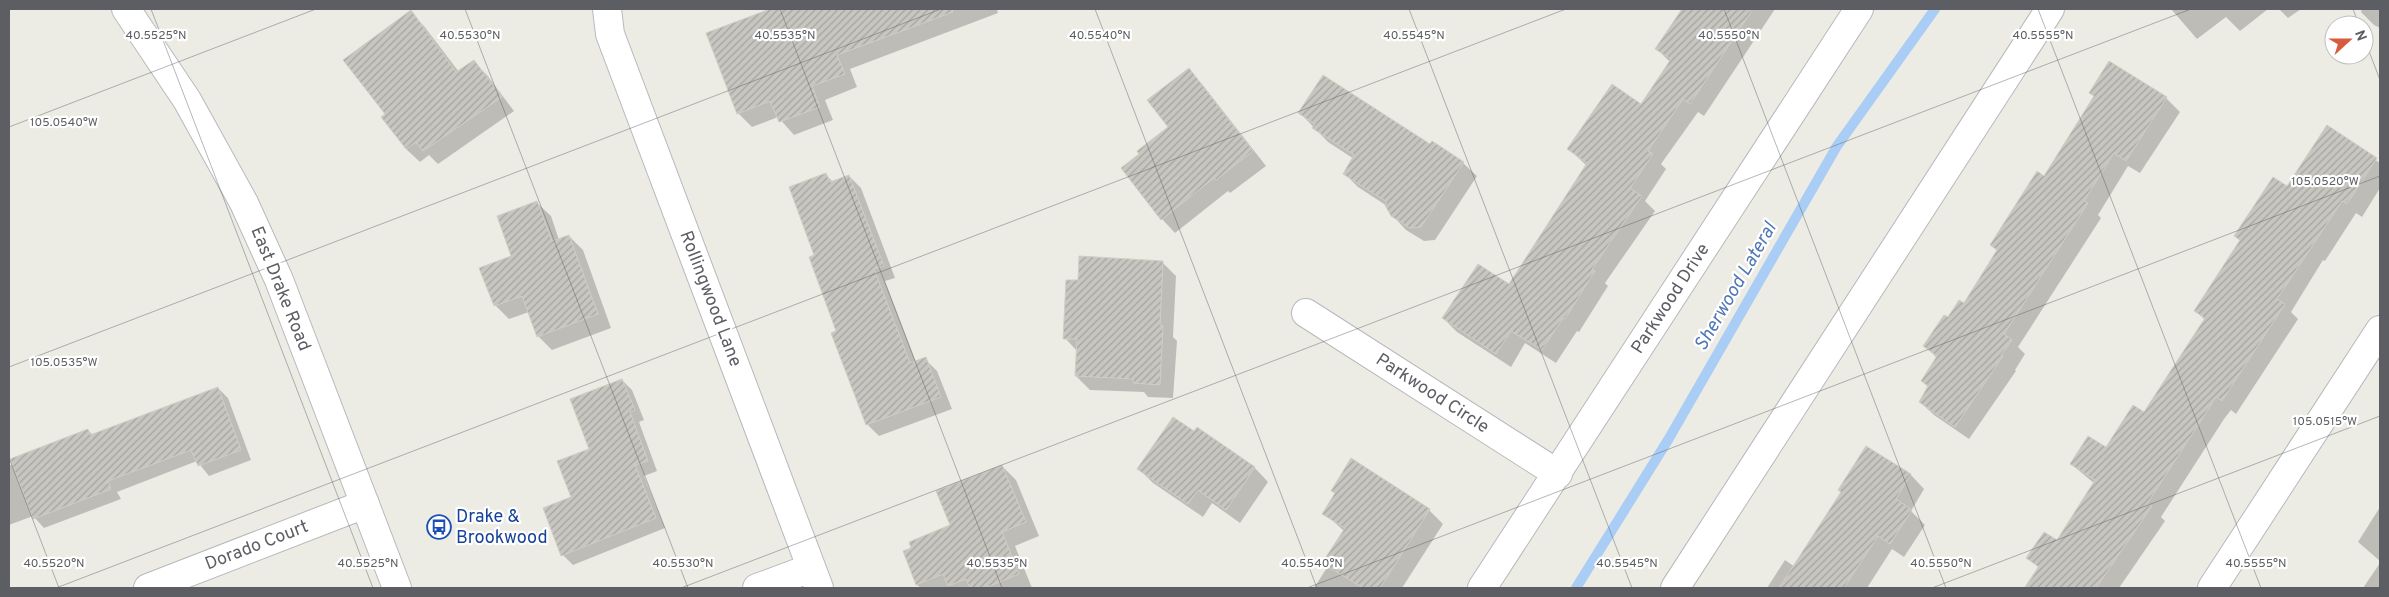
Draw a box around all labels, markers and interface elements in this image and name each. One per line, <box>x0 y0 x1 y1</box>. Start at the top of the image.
north arrow <box>2324 15 2374 65</box>
text: 40.5525°N <box>126 28 186 44</box>
text: 40.5530°N <box>440 28 500 44</box>
text: 40.5535°N <box>755 28 815 44</box>
text: 40.5540°N <box>1069 28 1131 44</box>
text: 40.5545°N <box>1383 28 1445 44</box>
text: 40.5550°N <box>1698 28 1760 44</box>
text: 40.5555°N <box>2012 28 2074 44</box>
text: N <box>2350 28 2369 44</box>
text: 105.0540°W <box>30 115 98 131</box>
text: 105.0520°W <box>2291 174 2359 190</box>
water label: Sherwood Lateral <box>1690 218 1783 355</box>
street label: East Drake Road <box>245 223 315 355</box>
street label: Rollingwood Lane <box>674 228 746 370</box>
street label: Parkwood Drive <box>1627 239 1715 359</box>
street label: Parkwood Circle <box>1371 349 1493 439</box>
text: 105.0535°W <box>30 355 98 371</box>
text: 105.0515°W <box>2293 414 2357 430</box>
place label: Drake & Brookwood <box>456 506 548 550</box>
bus stop icon: Drake & Brookwood <box>426 514 452 540</box>
street label: Dorado Court <box>202 516 312 576</box>
text: 40.5520°N <box>23 556 85 572</box>
text: 40.5525°N <box>338 556 398 572</box>
text: 40.5530°N <box>653 556 713 572</box>
text: 40.5535°N <box>967 556 1027 572</box>
text: 40.5540°N <box>1281 556 1343 572</box>
text: 40.5545°N <box>1596 556 1658 572</box>
text: 40.5550°N <box>1910 556 1972 572</box>
text: 40.5555°N <box>2225 556 2287 572</box>

